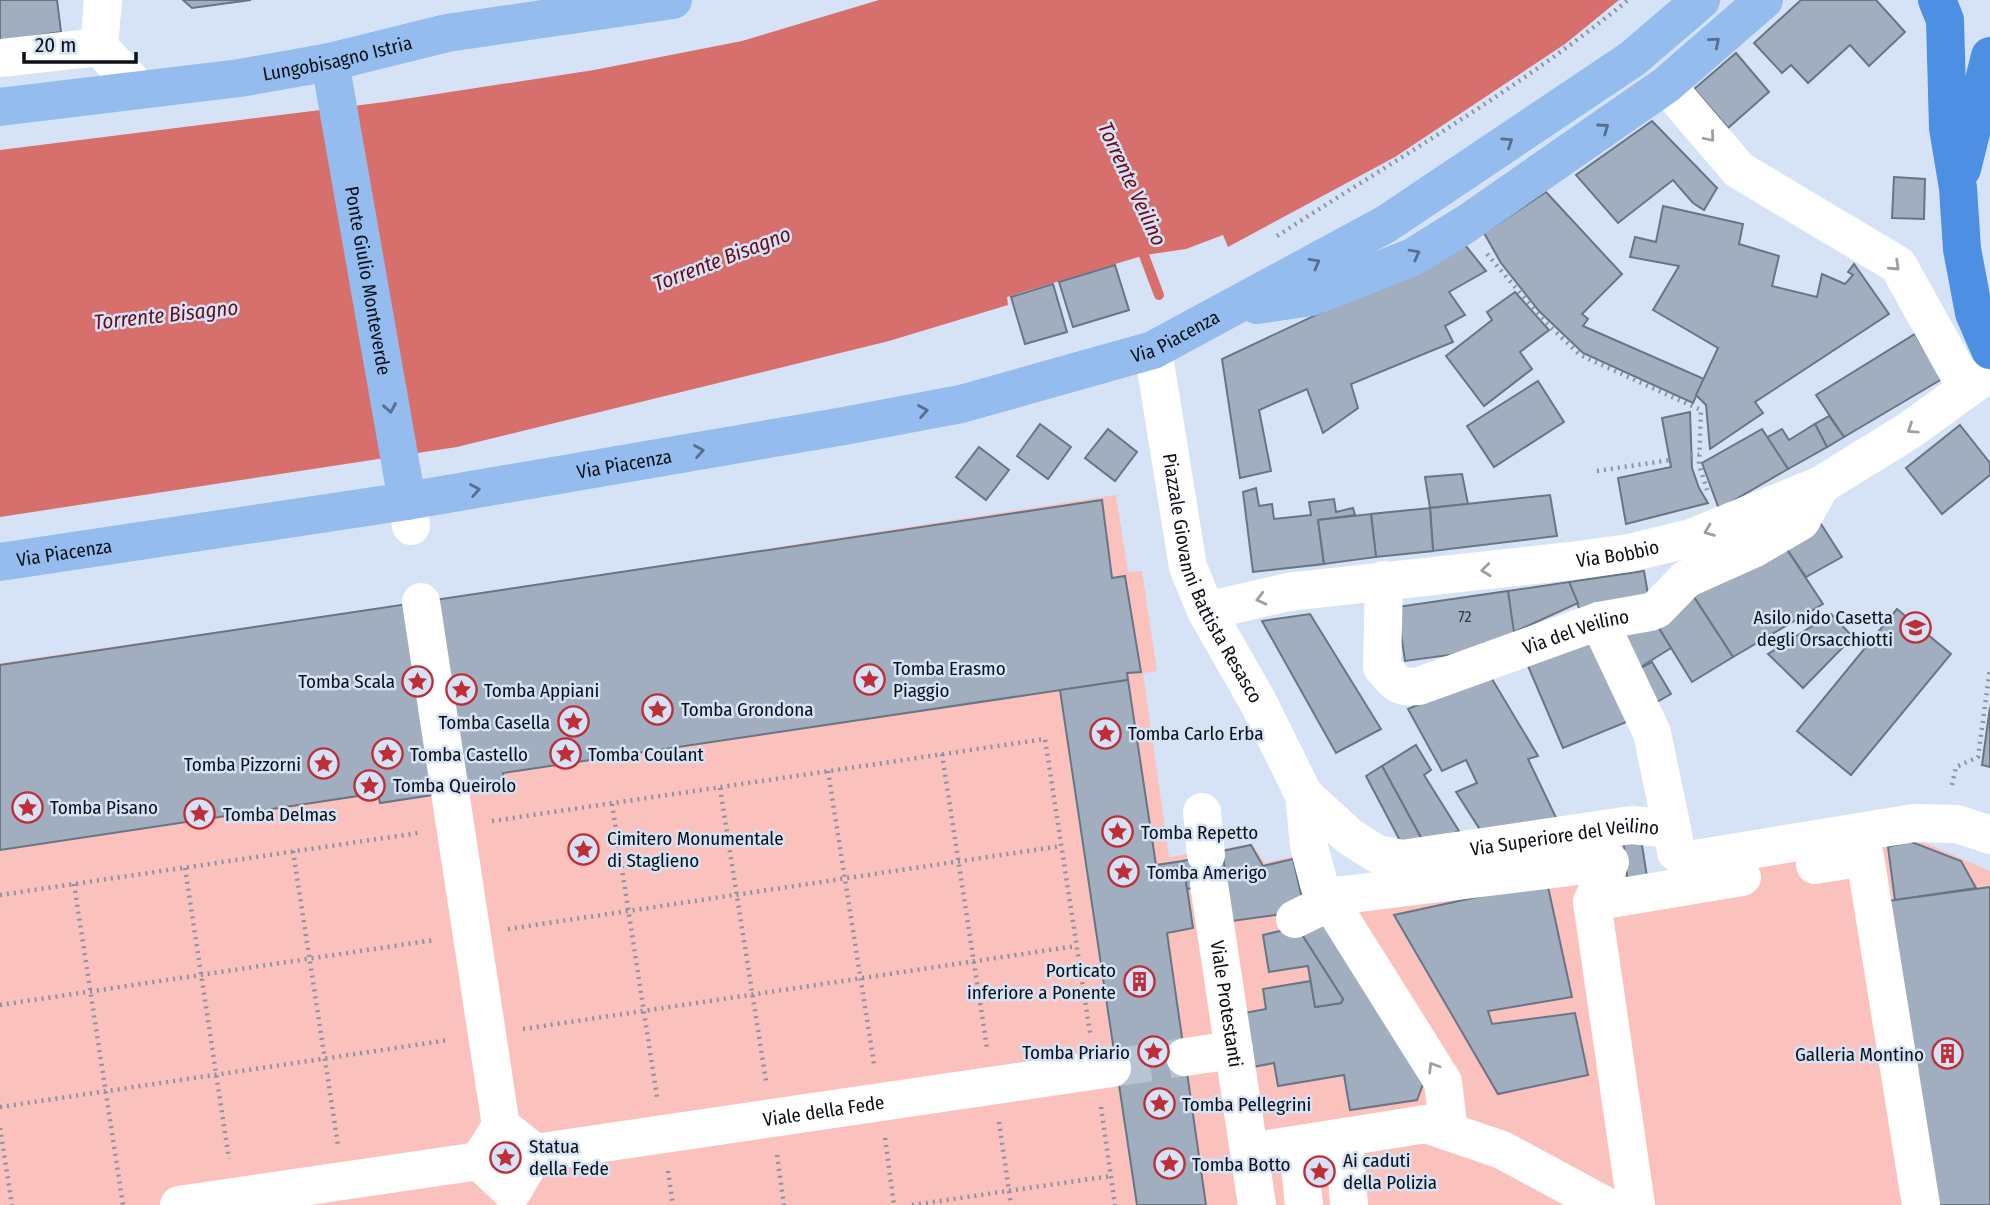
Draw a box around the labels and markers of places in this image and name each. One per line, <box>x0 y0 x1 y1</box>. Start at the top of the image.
place label: Asilo nido Casetta degli Orsacchiotti <box>1754 606 1893 651</box>
school or university icon: Asilo nido Casetta degli Orsacchiotti <box>1899 611 1933 645</box>
place label: Tomba Erasmo Piaggio <box>893 657 1006 702</box>
place icon: Tomba Erasmo Piaggio <box>853 662 887 696</box>
place icon: Tomba Scala <box>401 664 435 698</box>
place label: Tomba Scala <box>298 670 395 693</box>
place icon: Tomba Appiani <box>444 673 478 707</box>
place label: Tomba Appiani <box>484 679 599 702</box>
place icon: Tomba Grondona <box>641 692 675 726</box>
place label: Tomba Grondona <box>681 698 814 721</box>
place icon: Tomba Casella <box>556 705 590 739</box>
place label: Tomba Casella <box>439 711 550 734</box>
place icon: Tomba Carlo Erba <box>1088 716 1122 750</box>
place label: Tomba Carlo Erba <box>1128 722 1263 745</box>
place icon: Tomba Castello <box>370 737 404 771</box>
place icon: Tomba Coulant <box>548 737 582 771</box>
place label: Tomba Castello <box>410 743 528 766</box>
place label: Tomba Coulant <box>588 743 705 766</box>
place icon: Tomba Pizzorni <box>307 747 341 781</box>
place label: Tomba Pizzorni <box>184 753 301 776</box>
place icon: Tomba Queirolo <box>353 768 387 802</box>
place label: Tomba Queirolo <box>393 774 516 797</box>
place icon: Tomba Pisano <box>10 790 44 824</box>
place label: Tomba Pisano <box>50 796 158 819</box>
place icon: Tomba Delmas <box>183 797 217 831</box>
place label: Tomba Delmas <box>223 803 336 826</box>
place icon: Tomba Repetto <box>1101 815 1135 849</box>
place label: Tomba Repetto <box>1141 821 1258 844</box>
place label: Cimitero Monumentale di Staglieno <box>607 827 784 872</box>
place icon: Cimitero Monumentale di Staglieno <box>567 832 601 866</box>
place icon: Tomba Amerigo <box>1107 855 1141 889</box>
place label: Tomba Amerigo <box>1147 861 1267 884</box>
place label: Porticato inferiore a Ponente <box>967 959 1116 1004</box>
building icon: Porticato inferiore a Ponente <box>1122 964 1156 998</box>
place icon: Tomba Priario <box>1136 1035 1170 1069</box>
building icon: Galleria Montino <box>1930 1037 1964 1071</box>
place label: Tomba Priario <box>1022 1041 1130 1064</box>
place label: Galleria Montino <box>1795 1043 1924 1066</box>
place icon: Tomba Pellegrini <box>1142 1087 1176 1121</box>
place label: Tomba Pellegrini <box>1182 1093 1311 1116</box>
place label: Statua della Fede <box>529 1135 609 1180</box>
place icon: Statua della Fede <box>489 1140 523 1174</box>
place icon: Tomba Botto <box>1152 1147 1186 1181</box>
place label: Ai caduti della Polizia <box>1343 1149 1437 1194</box>
place label: Tomba Botto <box>1192 1153 1291 1176</box>
place icon: Ai caduti della Polizia <box>1303 1154 1337 1188</box>

